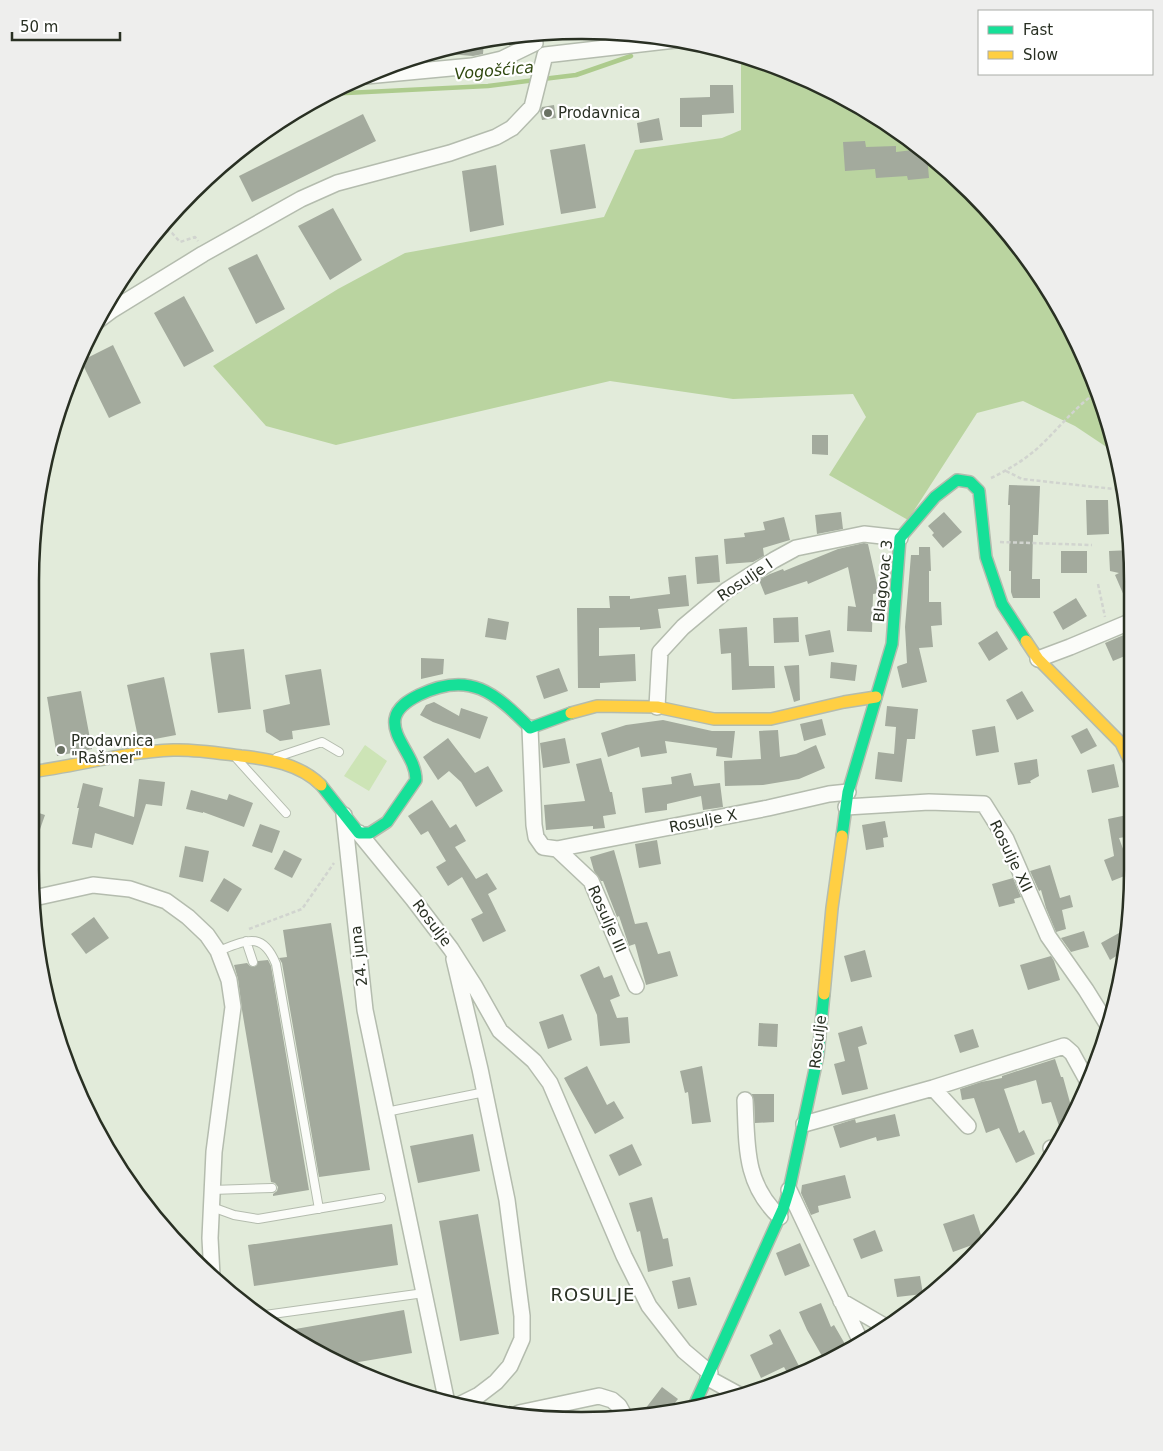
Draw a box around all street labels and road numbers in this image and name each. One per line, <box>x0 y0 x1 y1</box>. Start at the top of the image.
street label: Blagovac 3 <box>870 539 896 623</box>
street label: Rosulje I <box>714 555 776 605</box>
street label: Rosulje X <box>667 806 739 836</box>
street label: Rosulje XII <box>986 817 1036 895</box>
street label: Rosulje III <box>584 883 630 955</box>
street label: Rosulje <box>409 896 455 950</box>
street label: 24. juna <box>347 925 371 987</box>
street label: Rosulje <box>806 1014 830 1070</box>

